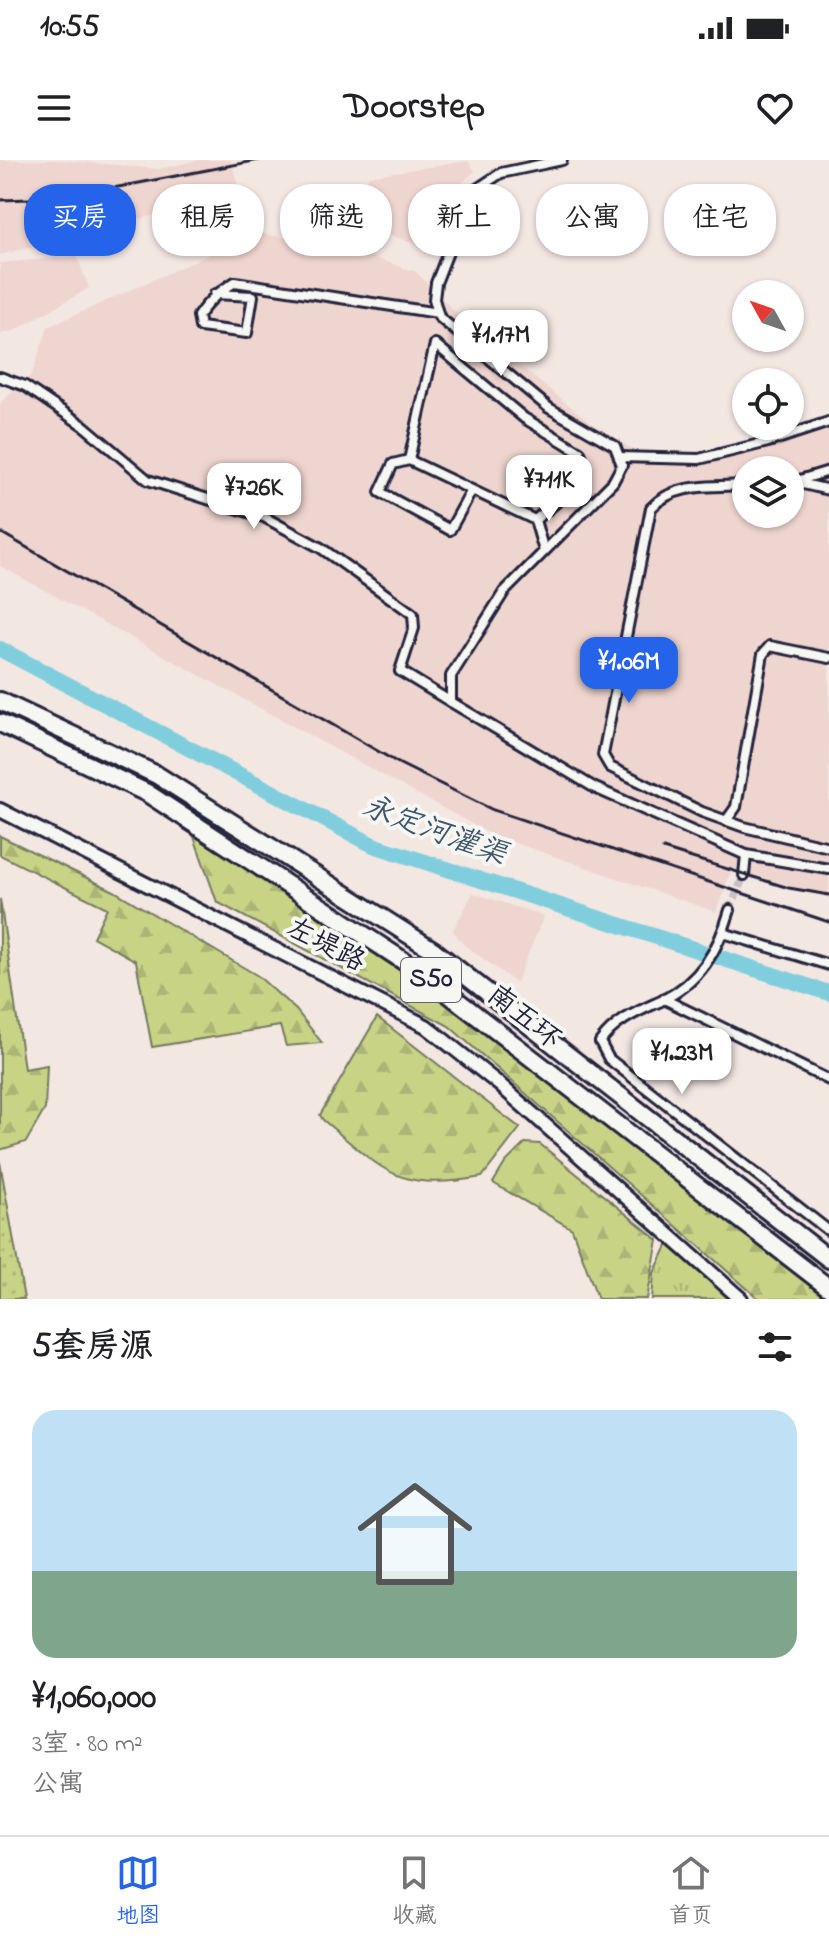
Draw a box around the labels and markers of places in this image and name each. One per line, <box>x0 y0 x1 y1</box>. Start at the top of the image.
pin: ¥1.17M <box>436 310 566 378</box>
pin: ¥711K <box>493 455 605 523</box>
pin: ¥726K <box>198 463 310 531</box>
pin: ¥1.06M <box>564 637 694 705</box>
pin: ¥1.23M <box>617 1028 747 1096</box>

